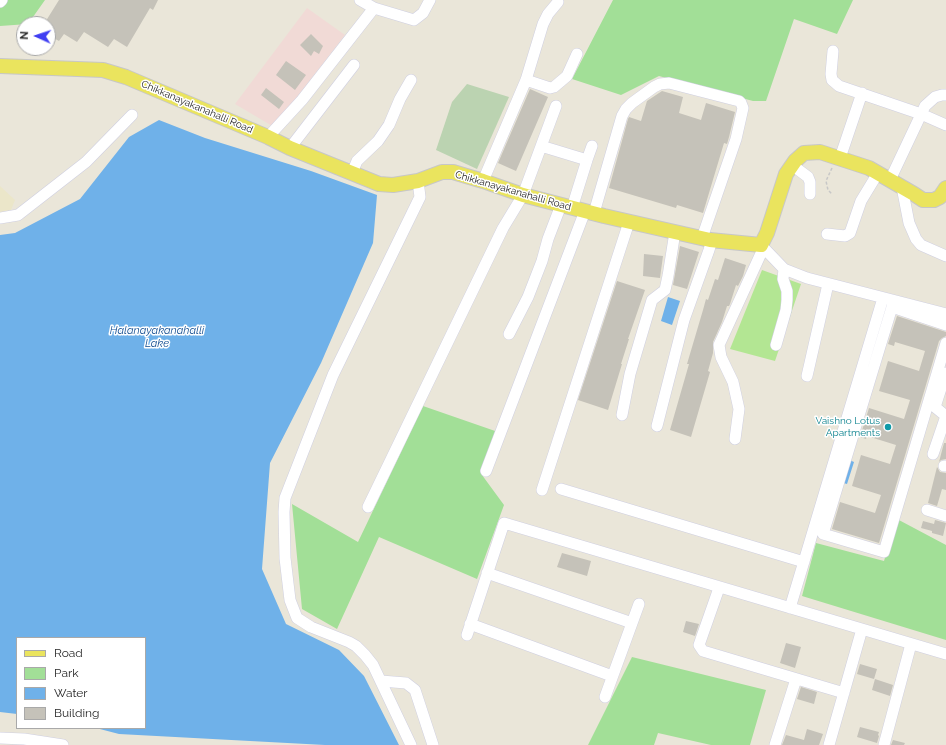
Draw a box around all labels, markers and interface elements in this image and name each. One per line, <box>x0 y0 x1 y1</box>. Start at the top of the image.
north arrow <box>16 16 56 56</box>
text: N <box>18 31 31 40</box>
street label: Chikkanayakanahalli Road <box>139 78 255 136</box>
street label: Chikkanayakanahalli Road <box>454 169 572 213</box>
water label: Halanayakanahalli Lake <box>110 324 204 350</box>
place label: Vaishno Lotus Apartments <box>815 415 880 438</box>
marker: Vaishno Lotus Apartments <box>883 422 893 432</box>
legend <box>16 637 146 729</box>
text: Road <box>54 646 83 660</box>
text: Park <box>54 666 79 680</box>
text: Water <box>54 686 88 700</box>
text: Building <box>54 706 100 720</box>

